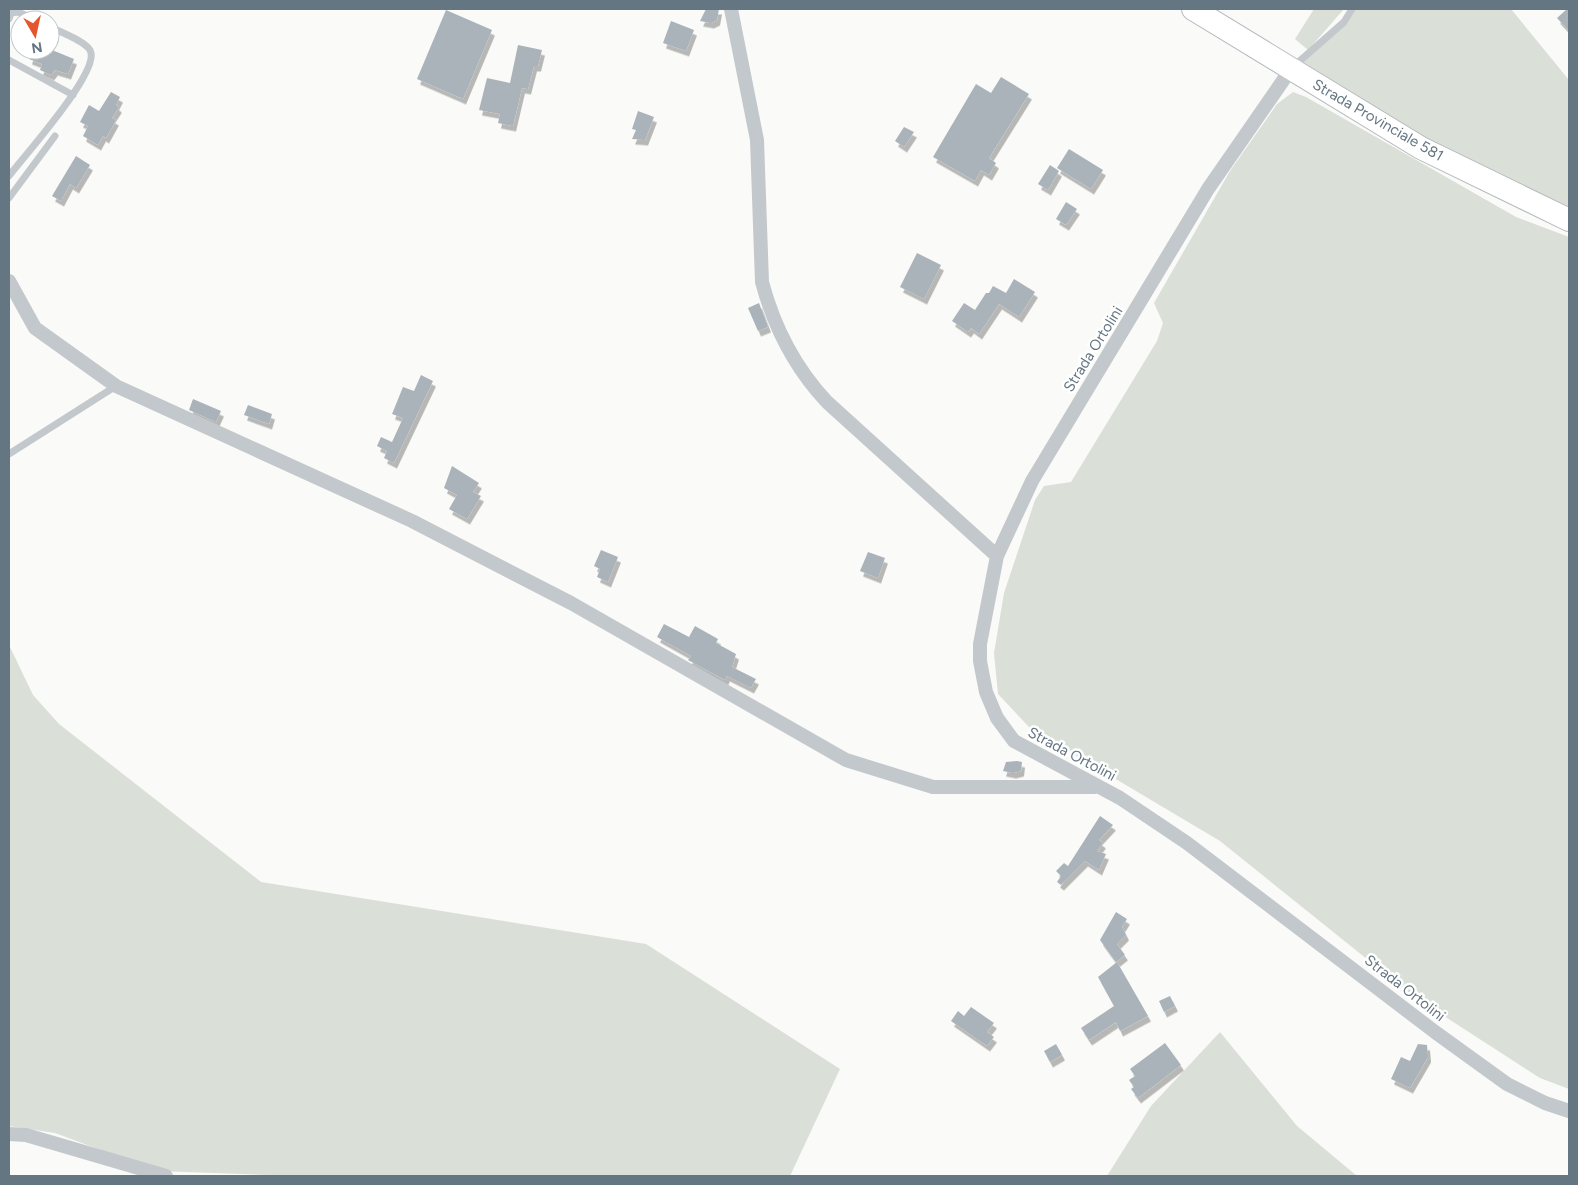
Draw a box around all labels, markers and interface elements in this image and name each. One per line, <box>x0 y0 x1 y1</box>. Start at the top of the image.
north arrow <box>10 10 60 60</box>
text: N <box>30 38 44 57</box>
street label: Strada Provinciale 581 <box>1309 75 1447 165</box>
street label: Strada Ortolini <box>1060 303 1126 395</box>
street label: Strada Ortolini <box>1025 723 1119 785</box>
street label: Strada Ortolini <box>1361 951 1449 1025</box>

